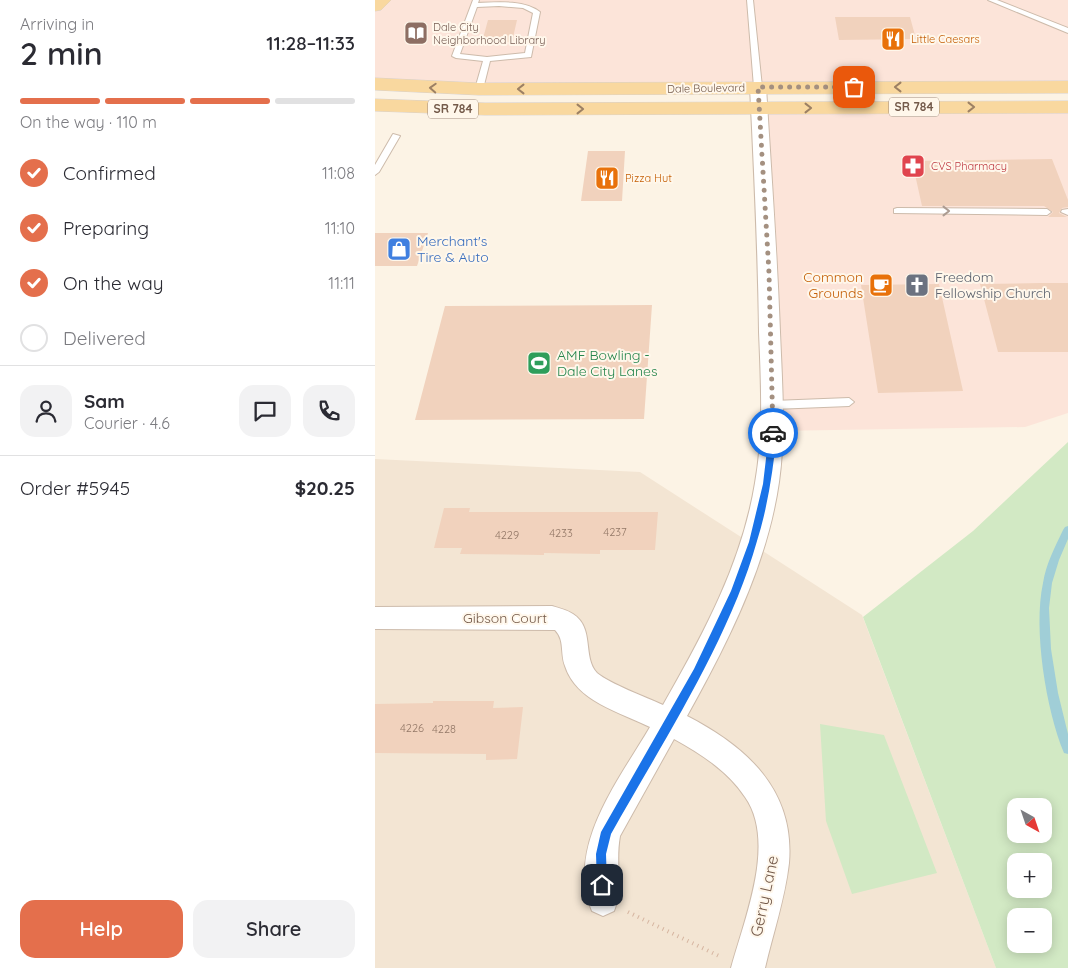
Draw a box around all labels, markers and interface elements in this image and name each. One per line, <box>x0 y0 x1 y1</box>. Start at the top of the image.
text: Arriving in <box>20 14 94 34</box>
library icon: Dale City Neighborhood Library <box>403 20 429 46</box>
place label: Dale City Neighborhood Library <box>433 20 546 47</box>
restaurant icon: Little Caesars <box>880 26 906 52</box>
text: 11:28–11:33 <box>266 31 355 55</box>
place label: Little Caesars <box>911 32 980 46</box>
text: 2 min <box>20 33 103 73</box>
pin <box>833 66 875 108</box>
icon: bag <box>840 73 868 101</box>
street label: Dale Boulevard <box>667 80 745 96</box>
one-way arrow <box>429 82 437 93</box>
one-way arrow <box>894 82 902 92</box>
one-way arrow <box>517 84 525 94</box>
road number: SR 784 <box>889 98 939 116</box>
road number: SR 784 <box>428 100 478 118</box>
one-way arrow <box>967 102 975 112</box>
one-way arrow <box>576 103 584 114</box>
one-way arrow <box>804 103 812 113</box>
text: On the way · 110 m <box>20 112 157 132</box>
pharmacy icon: CVS Pharmacy <box>900 153 926 179</box>
icon: check <box>20 159 48 187</box>
place label: CVS Pharmacy <box>931 159 1007 173</box>
text: Confirmed <box>63 161 156 185</box>
text: 11:08 <box>322 163 355 183</box>
restaurant icon: Pizza Hut <box>594 165 620 191</box>
place label: Pizza Hut <box>625 171 672 185</box>
one-way arrow <box>942 206 950 216</box>
icon: check <box>20 214 48 242</box>
text: Preparing <box>63 216 149 240</box>
text: 11:10 <box>325 218 355 238</box>
place label: Merchant's Tire & Auto <box>417 232 489 266</box>
shop icon: Merchant's Tire & Auto <box>386 236 412 262</box>
place label: Common Grounds <box>803 268 863 302</box>
place label: Freedom Fellowship Church <box>935 268 1051 302</box>
icon: check <box>20 269 48 297</box>
text: On the way <box>63 271 164 295</box>
cafe icon: Common Grounds <box>868 272 894 298</box>
church icon: Freedom Fellowship Church <box>904 272 930 298</box>
text: 11:11 <box>328 273 355 293</box>
text: Delivered <box>63 326 146 350</box>
place label: AMF Bowling - Dale City Lanes <box>557 346 658 380</box>
sports icon: AMF Bowling - Dale City Lanes <box>526 350 552 376</box>
button: person <box>20 385 72 437</box>
button: chat <box>239 385 291 437</box>
button: phone <box>303 385 355 437</box>
text: Sam <box>84 389 125 413</box>
courier <box>748 408 798 458</box>
text: Courier · 4.6 <box>84 413 170 433</box>
icon: car <box>759 419 787 447</box>
text: Order #5945 <box>20 476 130 500</box>
text: $20.25 <box>295 476 355 500</box>
house number: 4237 <box>603 525 627 539</box>
house number: 4233 <box>549 526 573 540</box>
house number: 4229 <box>495 528 519 542</box>
street label: Gibson Court <box>463 609 547 627</box>
house number: 4226 <box>400 721 424 735</box>
house number: 4228 <box>432 722 456 736</box>
north arrow <box>1007 798 1053 842</box>
map controls <box>1007 798 1052 953</box>
button: + <box>1007 853 1052 898</box>
street label: Gerry Lane <box>746 854 782 938</box>
pin <box>581 864 623 906</box>
icon: home <box>588 871 616 899</box>
button: Help <box>20 900 183 958</box>
button: Share <box>193 900 355 958</box>
button: − <box>1007 908 1052 953</box>

